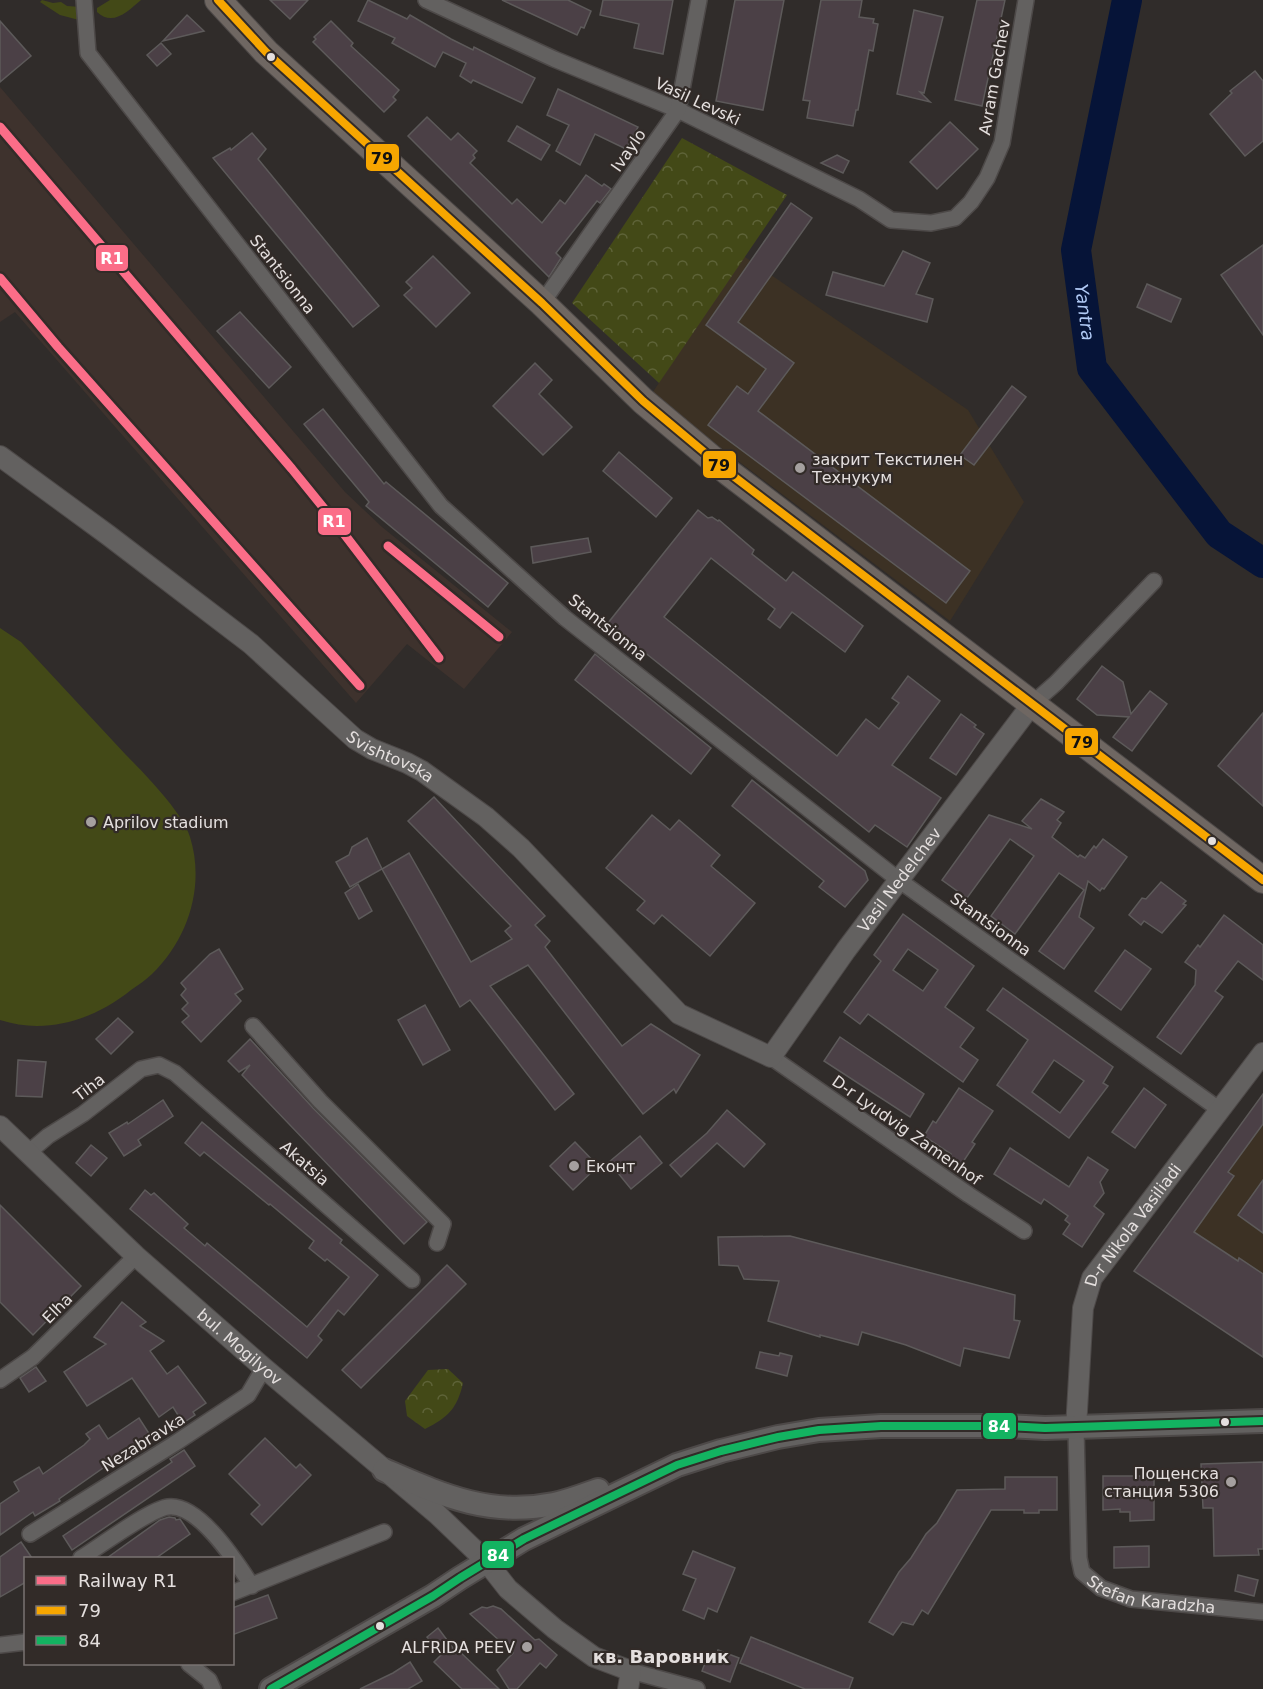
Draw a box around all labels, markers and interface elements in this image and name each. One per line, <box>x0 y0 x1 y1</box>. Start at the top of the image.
street label: Avram Gachev <box>975 18 1014 136</box>
unlabelled marker <box>265 51 277 63</box>
street label: Vasil Levski <box>652 73 743 129</box>
street label: Ivaylo <box>607 125 650 175</box>
line badge: 79 <box>365 143 400 172</box>
text: 79 <box>371 149 393 168</box>
street label: Stantsionna <box>246 231 319 318</box>
line badge: R1 <box>95 244 129 272</box>
text: R1 <box>100 249 124 268</box>
water label: Yantra <box>1071 282 1099 342</box>
line badge: 79 <box>702 450 737 479</box>
place label: закрит Текстилен Технукум <box>811 450 963 487</box>
text: 79 <box>708 456 730 475</box>
marker: закрит Текстилен Технукум <box>793 461 807 475</box>
line badge: R1 <box>317 507 352 536</box>
text: R1 <box>322 512 346 531</box>
street label: Stantsionna <box>565 590 651 665</box>
street label: Svishtovska <box>342 727 438 787</box>
line badge: 79 <box>1064 727 1099 756</box>
text: 79 <box>1071 733 1093 752</box>
place label: Aprilov stadium <box>103 813 229 832</box>
marker: Aprilov stadium <box>84 815 98 829</box>
street label: Vasil Nedelchev <box>854 824 945 936</box>
unlabelled marker <box>1206 835 1218 847</box>
street label: Stantsionna <box>947 889 1035 960</box>
street label: Tiha <box>69 1070 108 1106</box>
street label: D-r Lyudvig Zamenhof <box>828 1072 985 1189</box>
street label: Akatsia <box>276 1137 333 1190</box>
place label: Еконт <box>586 1157 635 1176</box>
marker: Еконт <box>567 1159 581 1173</box>
street label: D-r Nikola Vasiliadi <box>1081 1160 1185 1289</box>
street label: Elha <box>38 1289 76 1327</box>
street label: bul. Mogilyov <box>193 1305 286 1389</box>
street label: Nezabravka <box>98 1409 189 1476</box>
line badge: 84 <box>982 1412 1017 1440</box>
unlabelled marker <box>1219 1416 1231 1428</box>
text: 84 <box>988 1417 1010 1436</box>
place label: Пощенска станция 5306 <box>1104 1464 1219 1501</box>
marker: Пощенска станция 5306 <box>1224 1475 1238 1489</box>
line badge: 84 <box>481 1540 515 1569</box>
text: 84 <box>487 1546 509 1565</box>
legend <box>24 1557 234 1665</box>
text: Railway R1 <box>78 1570 177 1591</box>
street label: Stefan Karadzha <box>1083 1571 1216 1617</box>
text: 79 <box>78 1600 101 1621</box>
unlabelled marker <box>374 1620 386 1632</box>
text: 84 <box>78 1630 101 1651</box>
place label: ALFRIDA PEEV <box>401 1638 515 1657</box>
marker: ALFRIDA PEEV <box>520 1640 534 1654</box>
district label: кв. Варовник <box>593 1646 729 1667</box>

